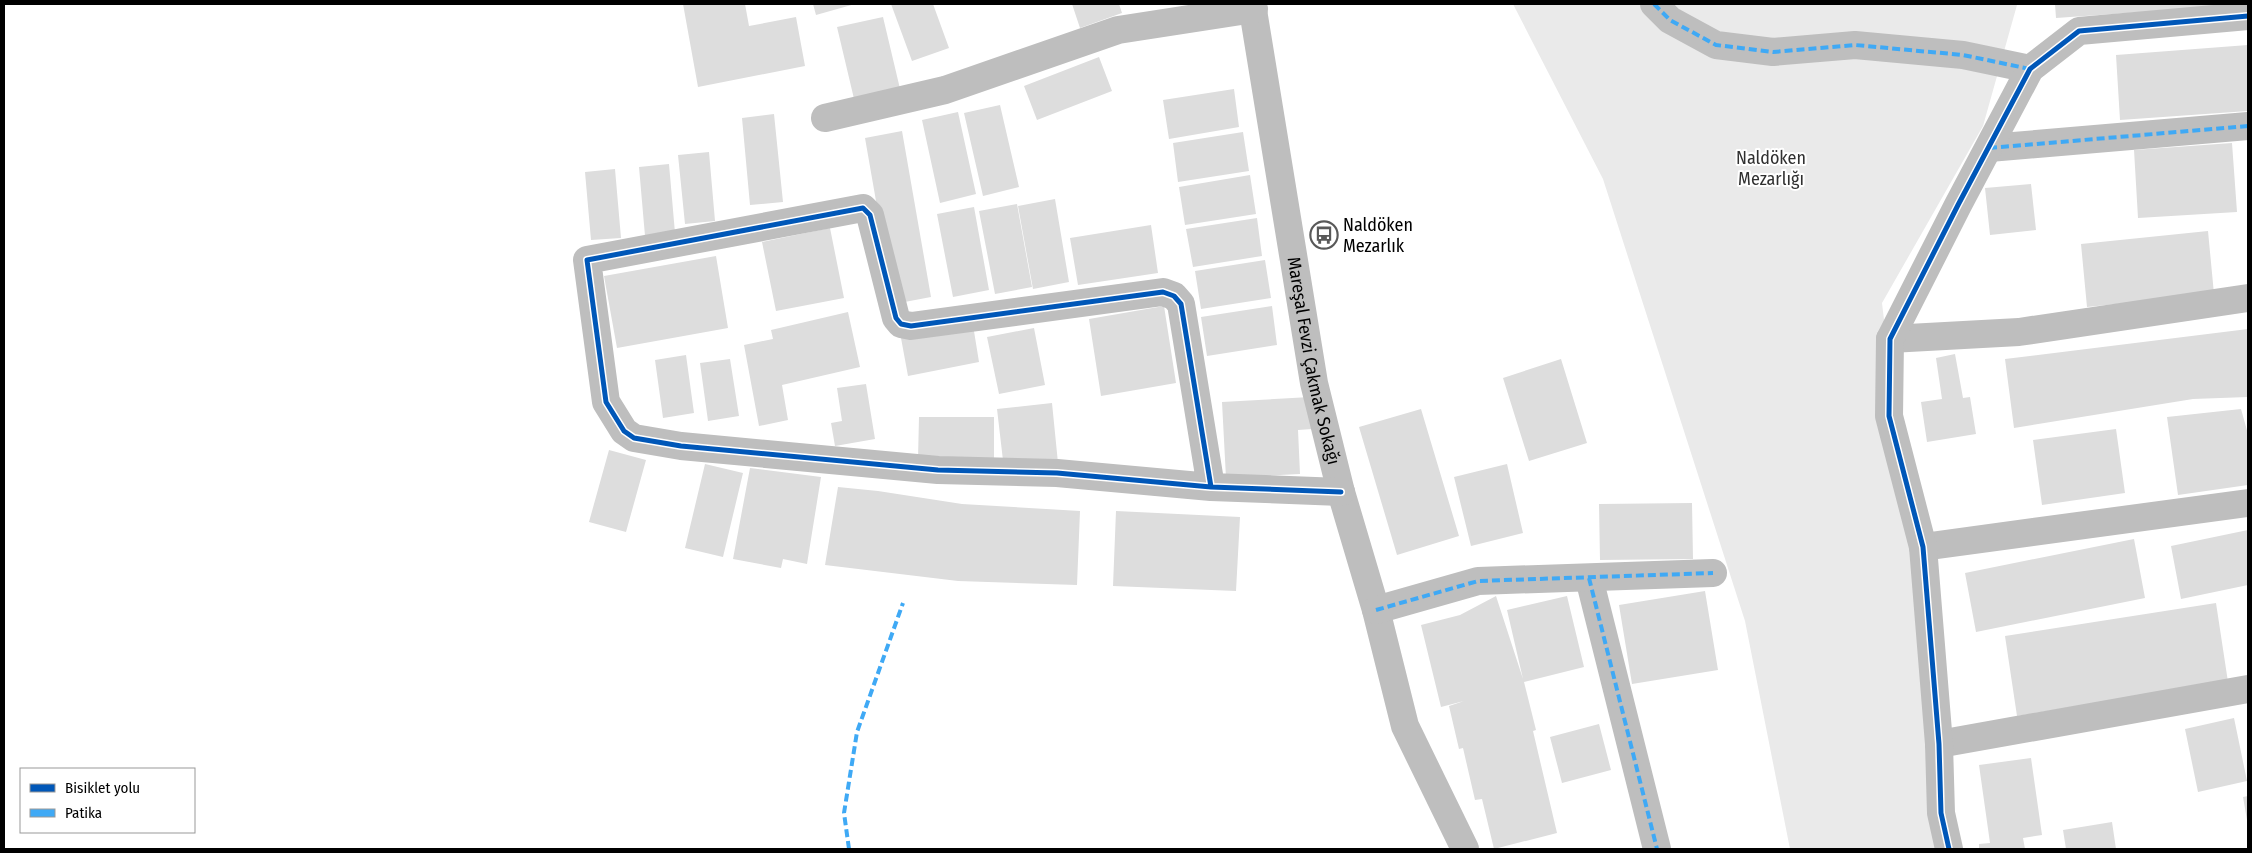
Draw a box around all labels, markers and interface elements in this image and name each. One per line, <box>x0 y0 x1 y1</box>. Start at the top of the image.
park label: Naldöken Mezarlığı <box>1736 147 1806 190</box>
place label: Naldöken Mezarlık <box>1343 214 1413 257</box>
bus stop icon: Naldöken Mezarlık <box>1309 220 1339 250</box>
street label: Mareşal Fevzi Çakmak Sokağı <box>1283 255 1345 467</box>
legend <box>20 768 195 833</box>
text: Bisiklet yolu <box>65 779 140 797</box>
text: Patika <box>65 804 102 822</box>

